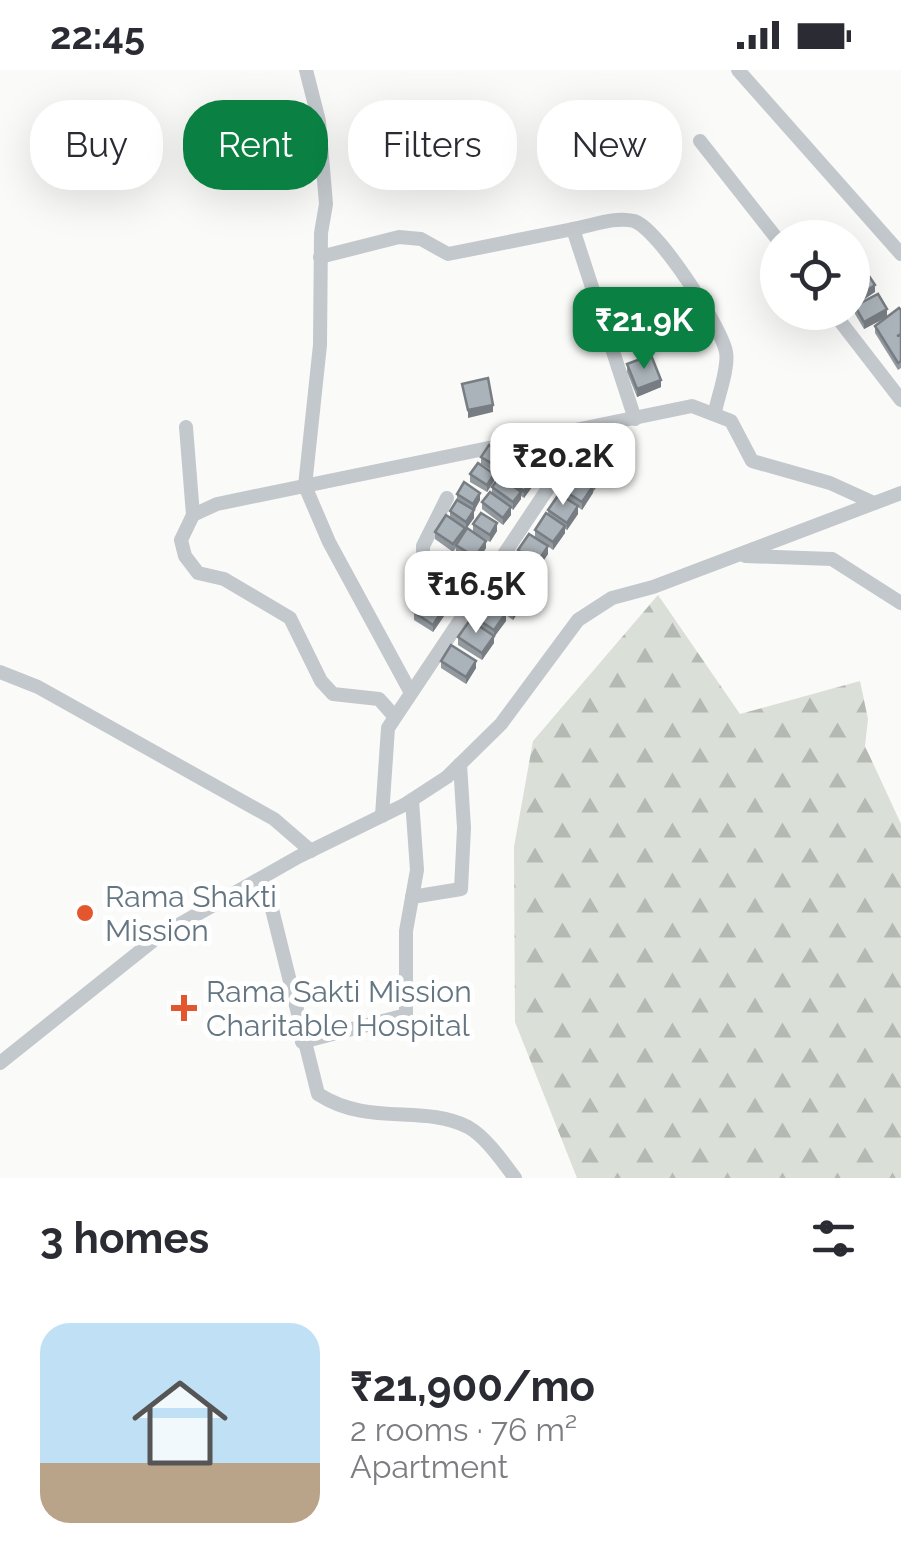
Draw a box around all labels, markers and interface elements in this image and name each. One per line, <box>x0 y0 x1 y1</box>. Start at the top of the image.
text: 22:45 <box>50 13 145 58</box>
chip: Buy <box>30 100 163 190</box>
chip: Rent <box>183 100 328 190</box>
chip: Filters <box>348 100 517 190</box>
chip: New <box>537 100 682 190</box>
map controls <box>760 220 870 330</box>
button: locate <box>760 220 870 330</box>
pin: ₹21.9K <box>563 287 725 372</box>
text: ₹21.9K <box>595 301 693 338</box>
pin: ₹20.2K <box>482 423 644 508</box>
text: ₹20.2K <box>512 437 614 474</box>
pin: ₹16.5K <box>395 551 557 636</box>
text: ₹16.5K <box>427 565 525 602</box>
place label: Rama Shakti Mission <box>105 879 277 948</box>
marker: Rama Shakti Mission <box>74 902 96 924</box>
place label: Rama Sakti Mission Charitable Hospital <box>206 974 472 1043</box>
marker: Rama Sakti Mission Charitable Hospital <box>171 995 197 1021</box>
icon: filters <box>806 1211 861 1266</box>
text: 3 homes <box>40 1214 209 1263</box>
text: ₹21,900/mo <box>350 1362 595 1411</box>
icon: home <box>120 1363 240 1483</box>
text: 2 rooms · 76 m² <box>350 1411 577 1448</box>
text: Apartment <box>350 1448 508 1485</box>

